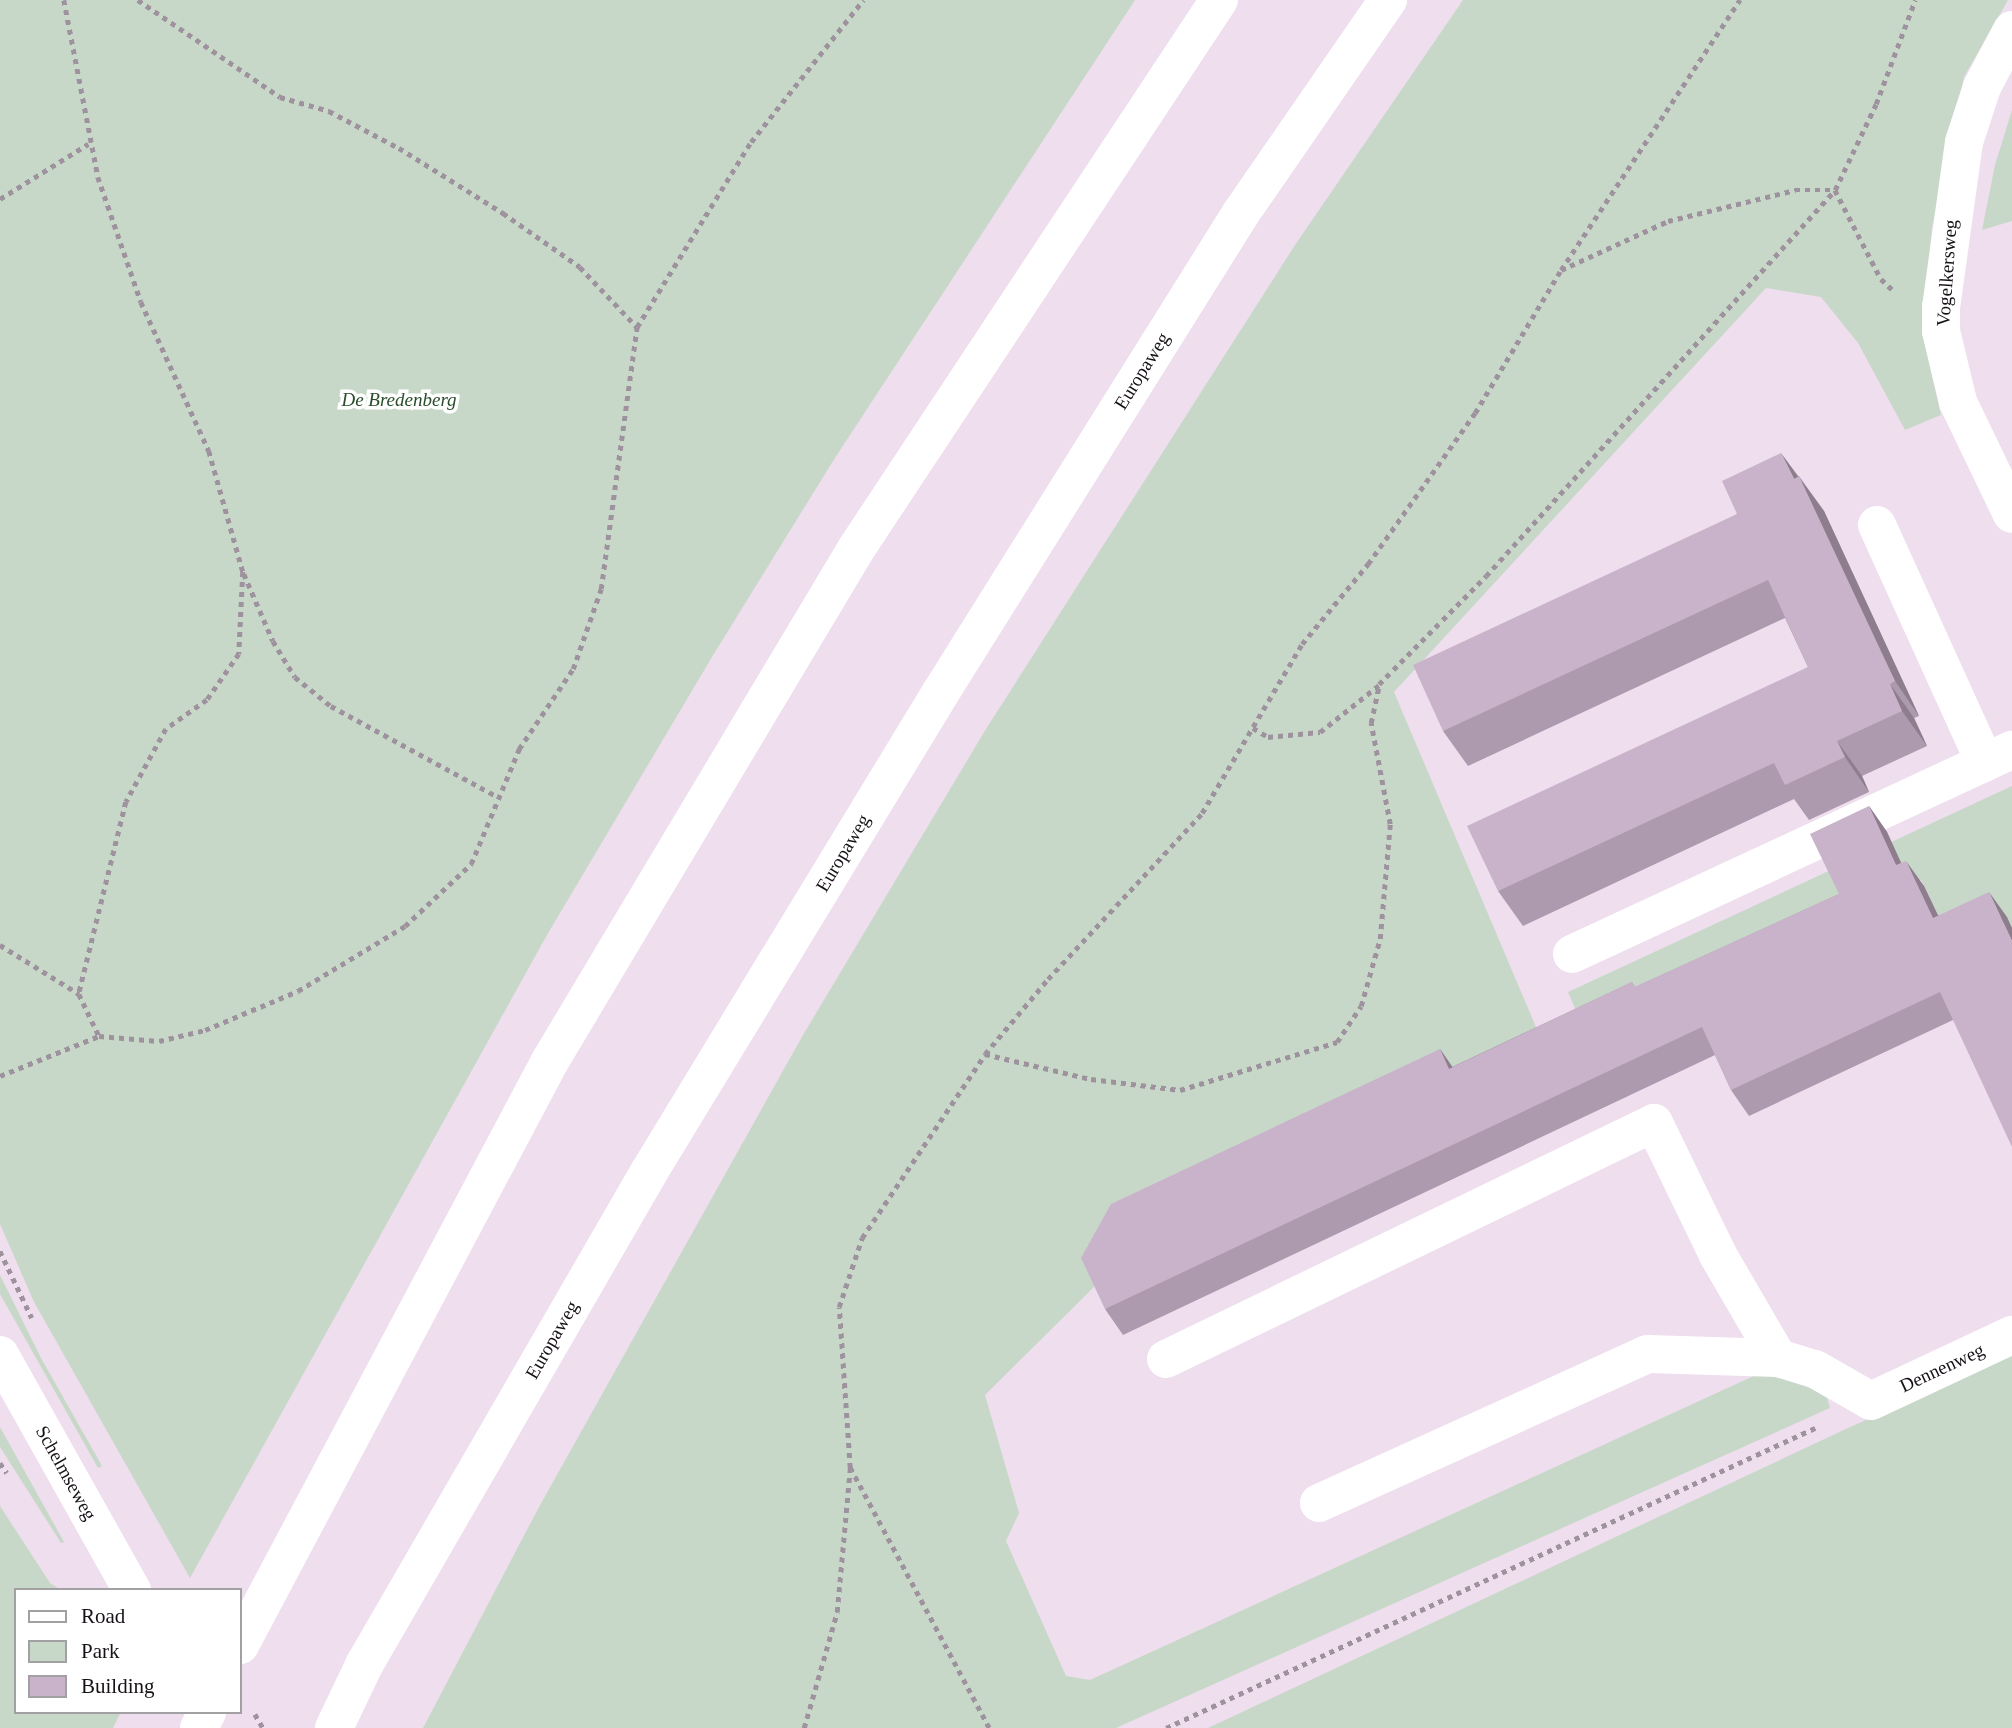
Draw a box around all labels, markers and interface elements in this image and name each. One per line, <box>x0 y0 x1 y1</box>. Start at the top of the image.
street label: Vogelkersweg <box>1932 219 1962 327</box>
street label: Europaweg <box>1109 328 1175 414</box>
park label: De Bredenberg <box>341 389 457 411</box>
street label: Europaweg <box>811 810 875 896</box>
street label: Europaweg <box>520 1297 584 1383</box>
street label: Dennenweg <box>1896 1338 1988 1398</box>
street label: Schelmseweg <box>31 1422 101 1524</box>
legend <box>14 1588 242 1714</box>
text: Road <box>81 1604 125 1628</box>
text: Park <box>81 1639 120 1663</box>
text: Building <box>81 1674 155 1698</box>

